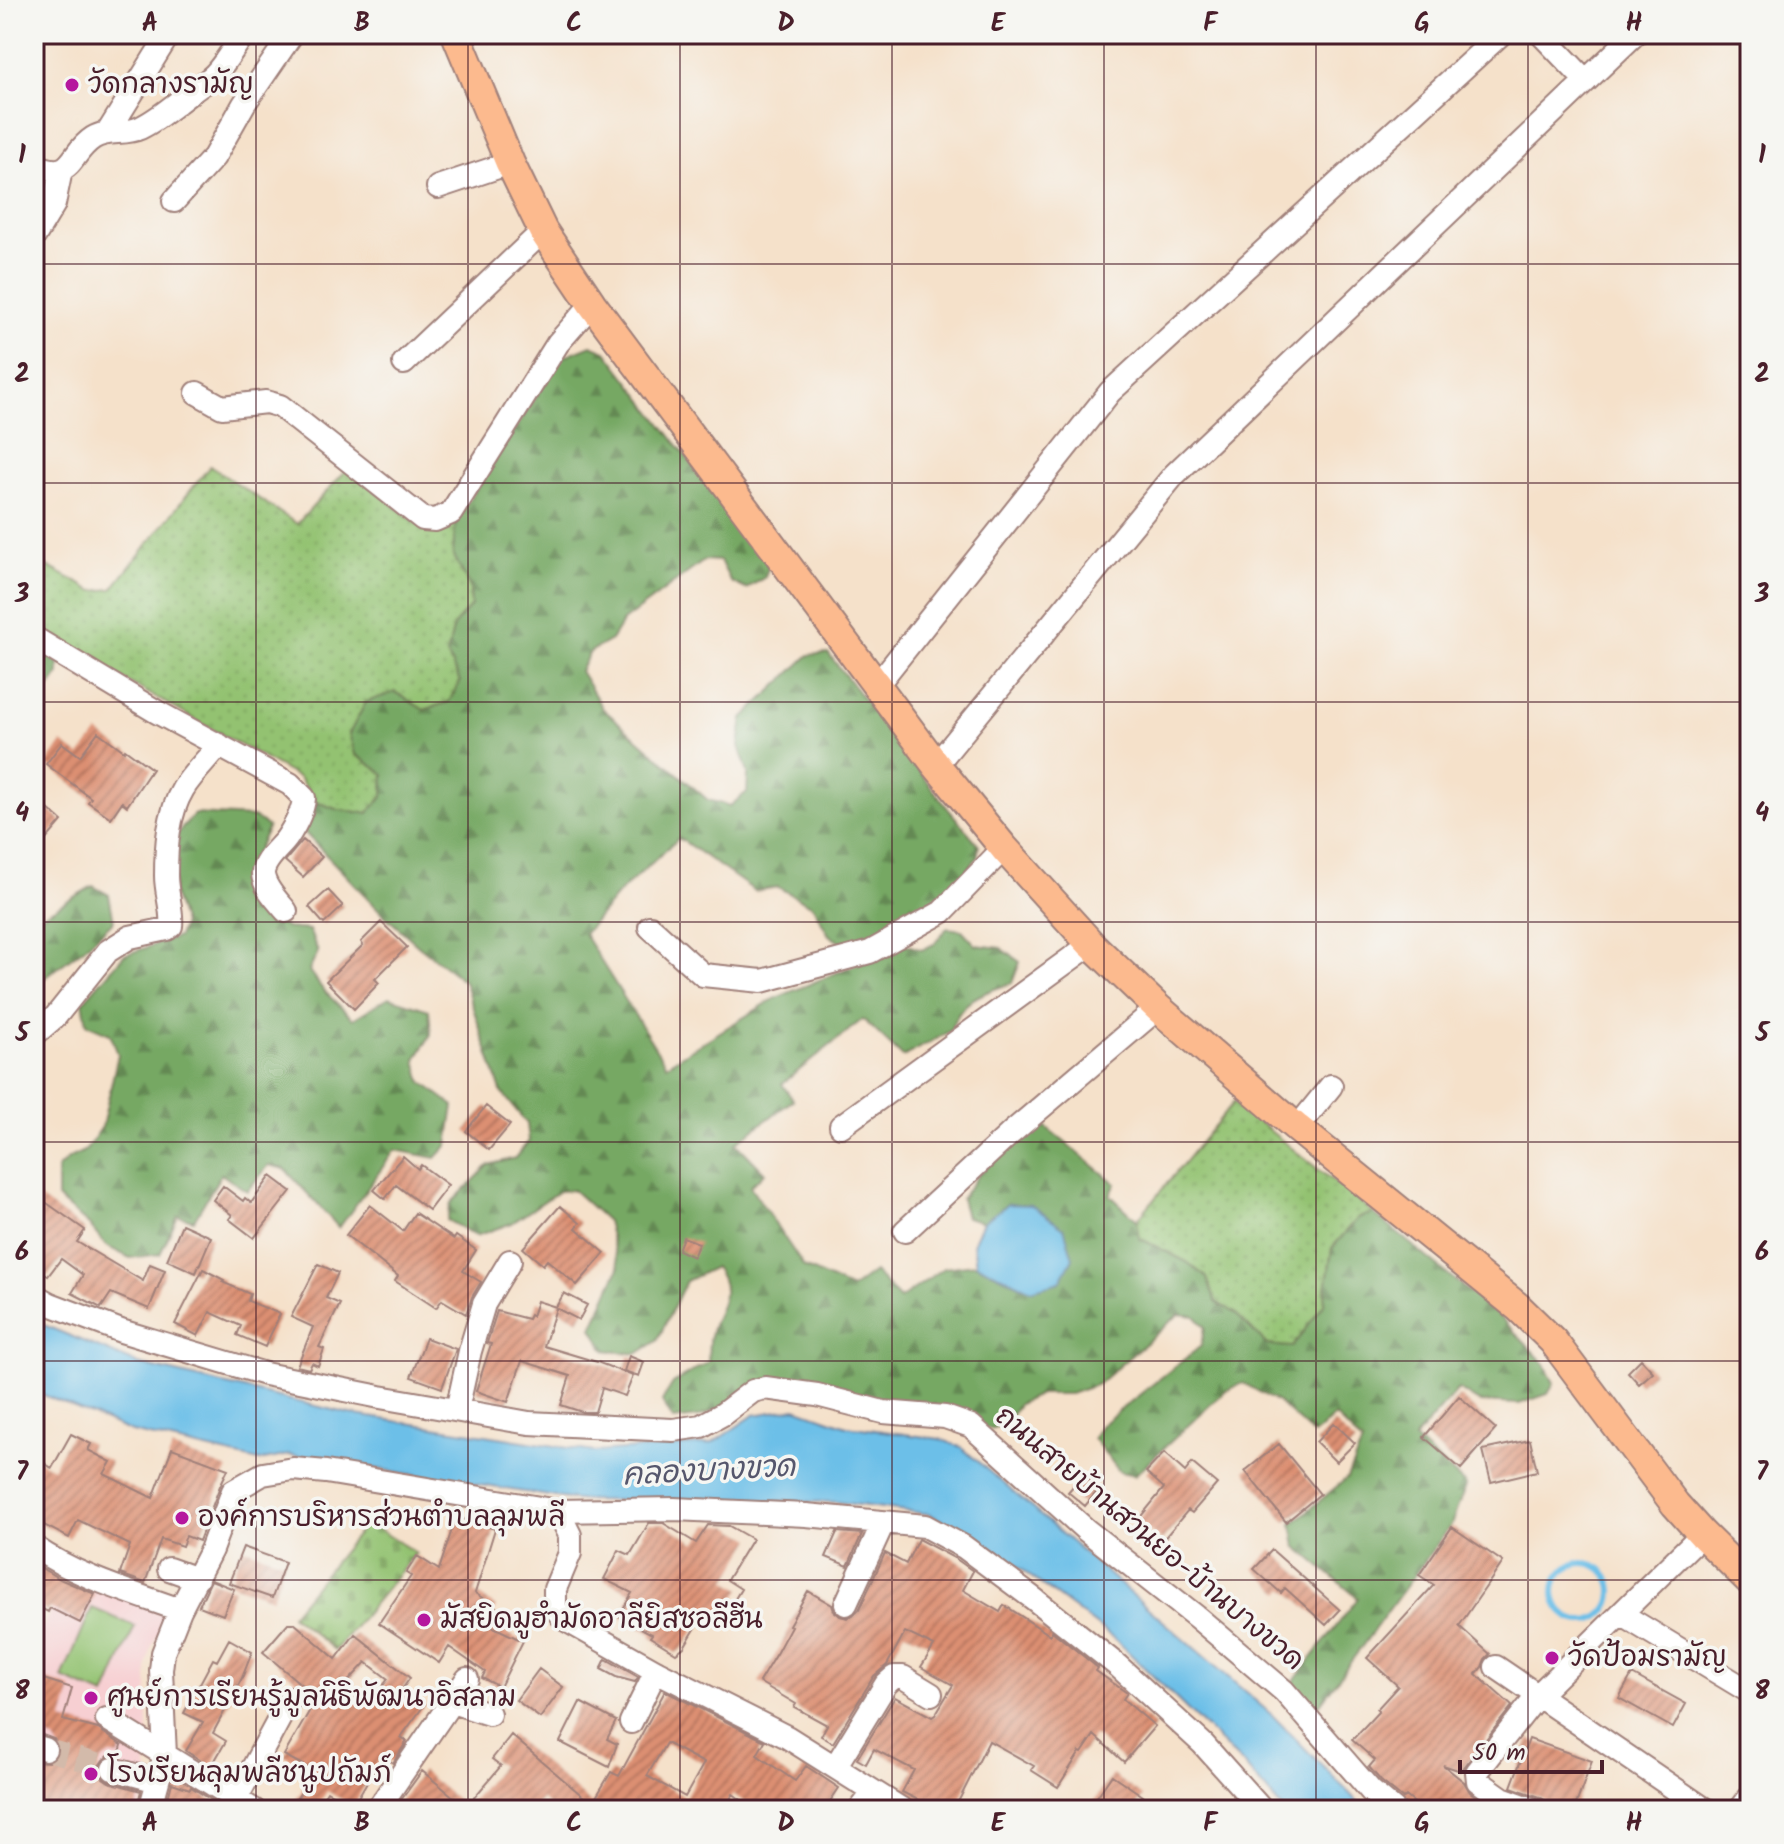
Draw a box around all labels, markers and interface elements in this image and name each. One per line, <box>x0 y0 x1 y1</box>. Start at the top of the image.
text: A <box>142 3 158 45</box>
text: B <box>354 3 370 45</box>
text: C <box>566 3 582 45</box>
text: D <box>777 3 795 45</box>
text: E <box>991 3 1007 45</box>
text: F <box>1203 3 1219 45</box>
text: G <box>1414 3 1430 45</box>
text: H <box>1626 3 1643 45</box>
place label: วัดกลางรามัญ <box>88 63 254 108</box>
marker: วัดกลางรามัญ <box>63 76 81 94</box>
text: 1 <box>18 135 26 177</box>
text: 1 <box>1758 135 1766 177</box>
text: 2 <box>14 354 30 396</box>
text: 2 <box>1754 354 1770 396</box>
text: 3 <box>14 574 29 616</box>
text: 3 <box>1754 574 1769 616</box>
text: 4 <box>15 793 29 835</box>
text: 4 <box>1755 793 1769 835</box>
text: 5 <box>14 1013 30 1055</box>
text: 5 <box>1754 1013 1770 1055</box>
text: 6 <box>15 1232 29 1274</box>
text: 6 <box>1755 1232 1769 1274</box>
street label: ถนนสายบ้านสวนยอ-บ้านบางขวด <box>984 1395 1314 1683</box>
water label: คลองบางขวด <box>622 1443 798 1500</box>
text: 7 <box>16 1452 29 1494</box>
text: 7 <box>1756 1452 1769 1494</box>
place label: องค์การบริหารส่วนตำบลลุมพลี <box>198 1496 565 1541</box>
marker: องค์การบริหารส่วนตำบลลุมพลี <box>173 1509 191 1527</box>
place label: มัสยิดมูฮำมัดอาลียิสซอลีฮีน <box>440 1598 763 1643</box>
marker: มัสยิดมูฮำมัดอาลียิสซอลีฮีน <box>415 1611 433 1629</box>
place label: วัดป้อมรามัญ <box>1568 1636 1727 1681</box>
marker: วัดป้อมรามัญ <box>1543 1649 1561 1667</box>
text: 8 <box>14 1671 30 1713</box>
text: 8 <box>1754 1671 1770 1713</box>
place label: ศูนย์การเรียนรู้มูลนิธิพัฒนาอิสลาม <box>107 1676 516 1721</box>
marker: ศูนย์การเรียนรู้มูลนิธิพัฒนาอิสลาม <box>82 1689 100 1707</box>
scale bar <box>1460 1724 1602 1774</box>
text: 50 m <box>1472 1734 1526 1773</box>
place label: โรงเรียนลุมพลีชนูปถัมภ์ <box>107 1752 392 1797</box>
marker: โรงเรียนลุมพลีชนูปถัมภ์ <box>82 1765 100 1783</box>
text: A <box>142 1803 158 1844</box>
text: B <box>354 1803 370 1844</box>
text: C <box>566 1803 582 1844</box>
text: D <box>777 1803 795 1844</box>
text: E <box>991 1803 1007 1844</box>
text: F <box>1203 1803 1219 1844</box>
text: G <box>1414 1803 1430 1844</box>
text: H <box>1626 1803 1643 1844</box>

